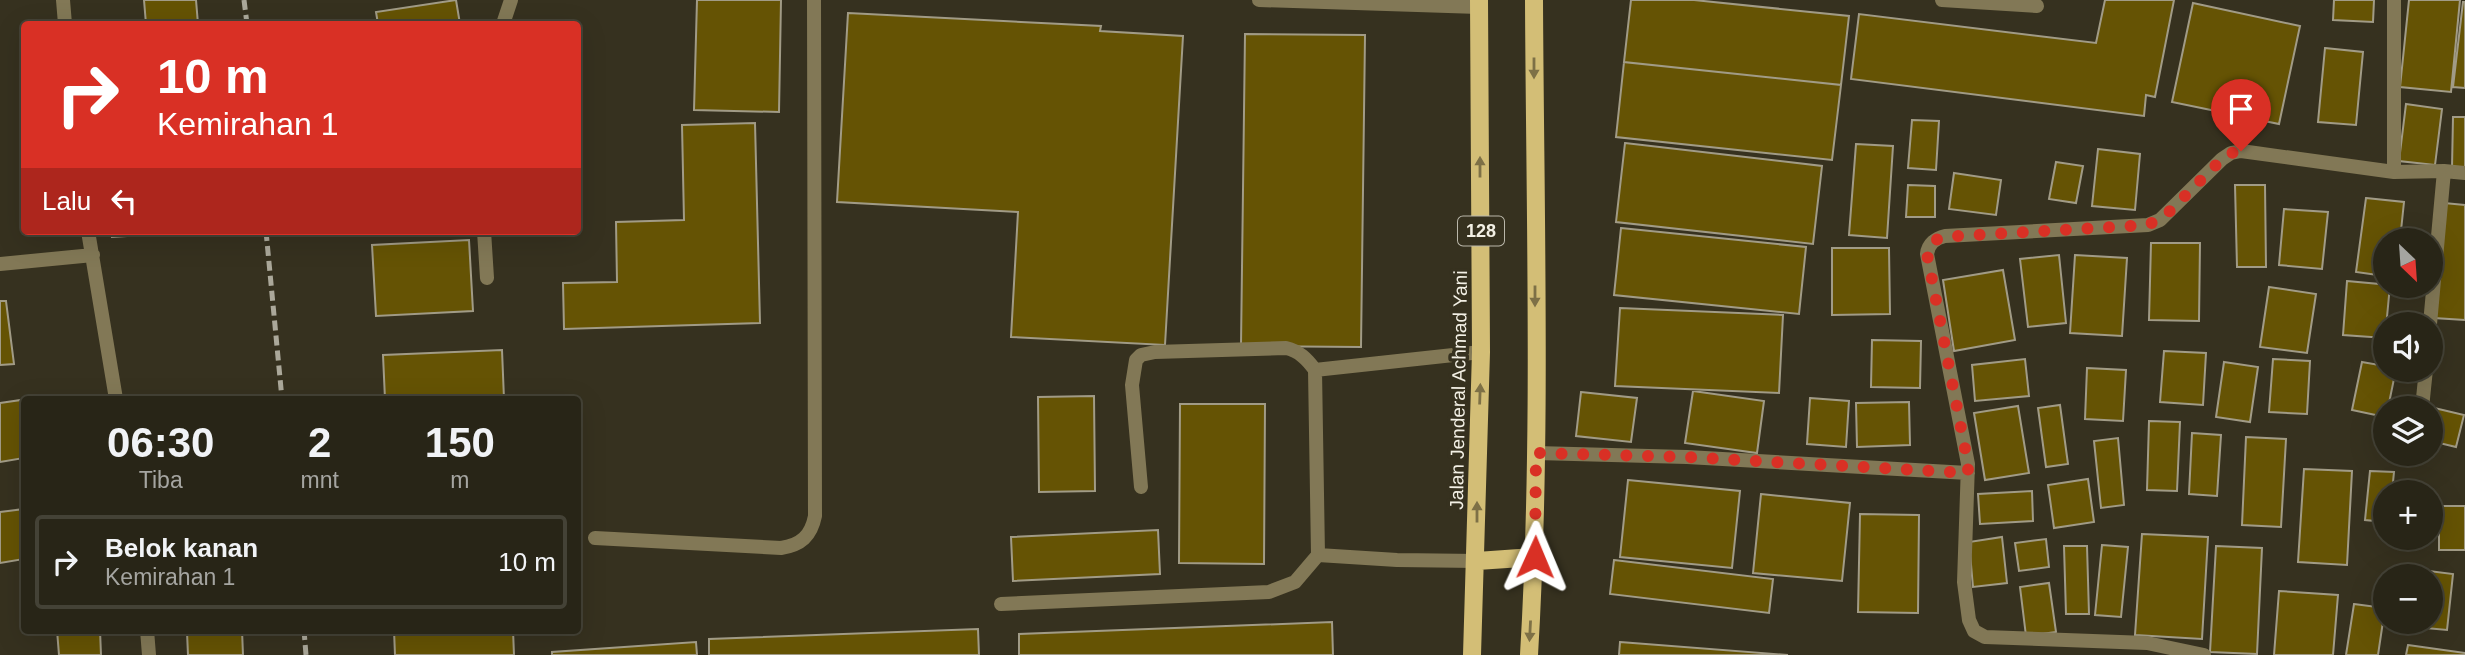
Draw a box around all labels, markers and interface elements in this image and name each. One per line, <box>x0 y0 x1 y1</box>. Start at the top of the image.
icon: right <box>42 49 133 140</box>
text: 10 m <box>157 49 269 103</box>
one-way arrow <box>1528 57 1540 79</box>
pin <box>2211 79 2271 151</box>
icon: arrive <box>2222 90 2260 128</box>
text: Kemirahan 1 <box>157 106 338 142</box>
one-way arrow <box>1474 156 1486 178</box>
icon: left <box>105 182 143 220</box>
text: Lalu <box>42 186 91 216</box>
road number: 128 <box>1458 216 1504 246</box>
north arrow <box>2373 228 2443 298</box>
map controls <box>2373 228 2443 634</box>
street label: Jalan Jenderal Achmad Yani <box>1446 270 1471 510</box>
one-way arrow <box>1529 285 1541 307</box>
button: sound <box>2373 312 2443 382</box>
one-way arrow <box>1474 383 1485 405</box>
button: layers <box>2373 396 2443 466</box>
text: 06:30 <box>107 419 214 466</box>
text: 2 <box>308 419 331 466</box>
text: 150 <box>425 419 495 466</box>
text: Tiba <box>139 467 183 493</box>
text: mnt <box>300 467 339 493</box>
text: m <box>450 467 469 493</box>
button: + <box>2373 480 2443 550</box>
one-way arrow <box>1471 500 1483 522</box>
position arrow <box>1498 520 1572 594</box>
text: Belok kanan <box>105 533 258 563</box>
icon: right <box>46 543 84 581</box>
text: 10 m <box>498 547 556 577</box>
text: Kemirahan 1 <box>105 564 235 590</box>
button: − <box>2373 564 2443 634</box>
one-way arrow <box>1525 620 1536 642</box>

